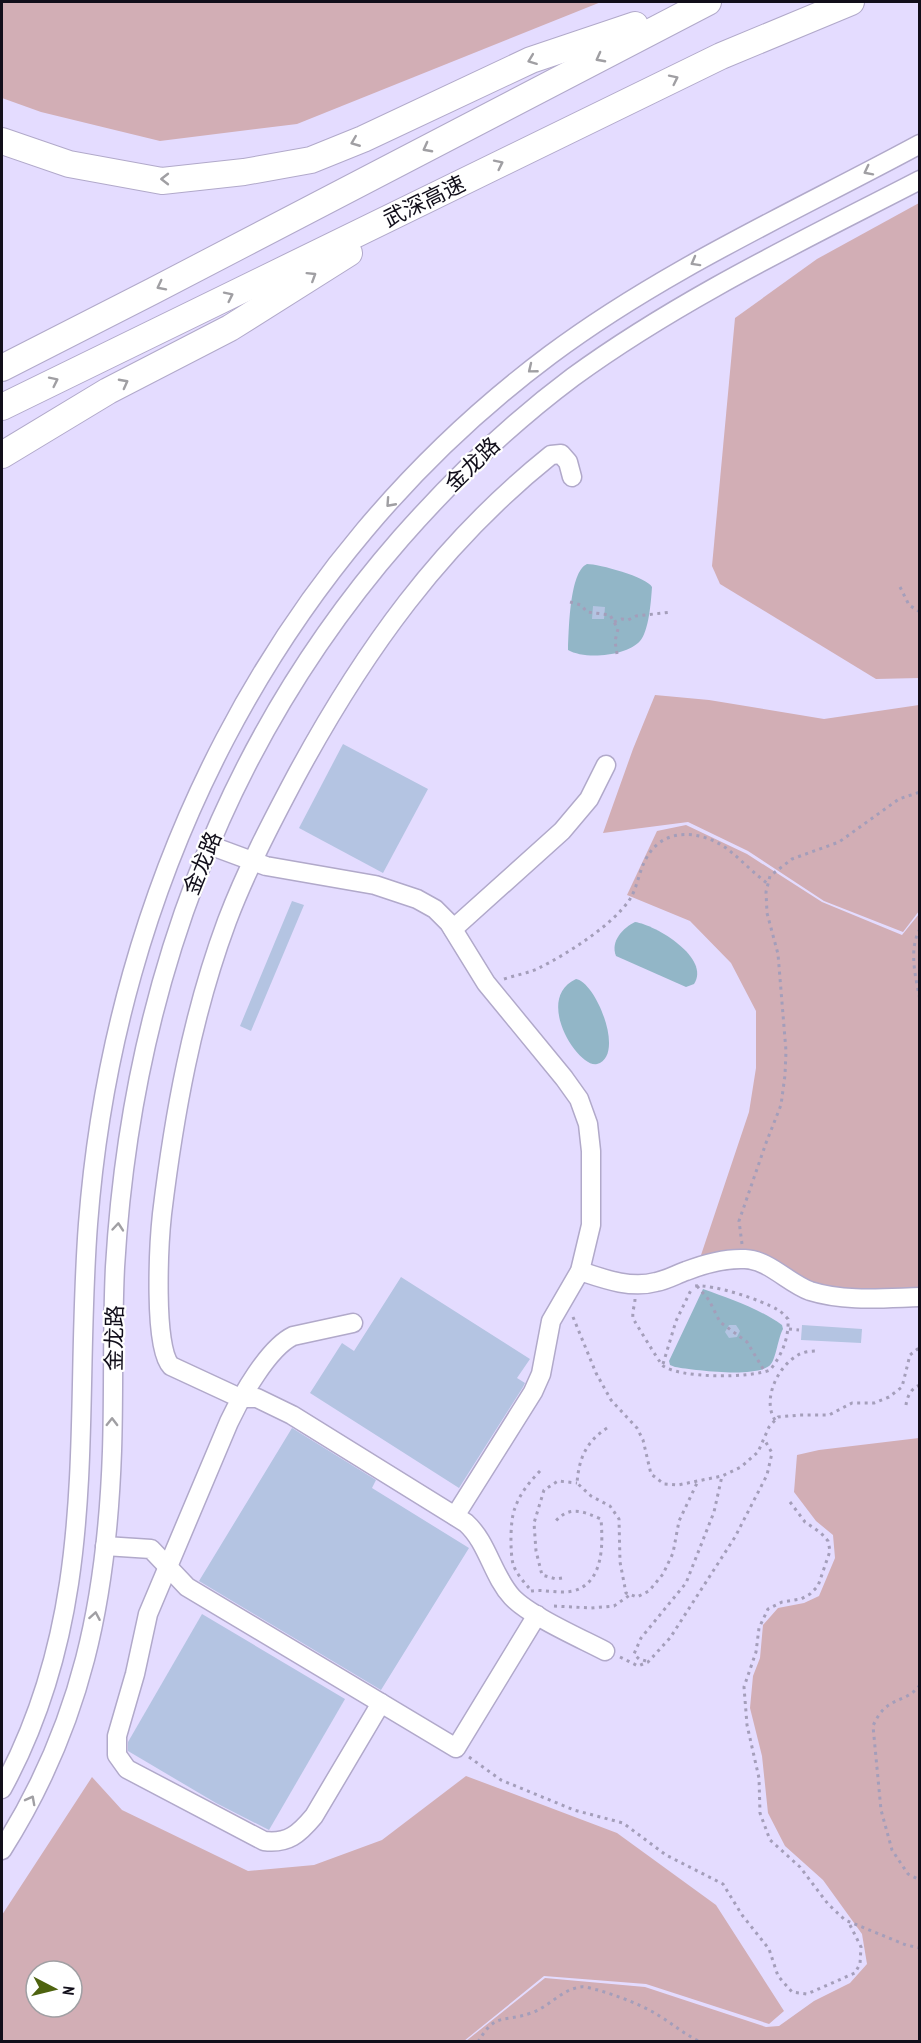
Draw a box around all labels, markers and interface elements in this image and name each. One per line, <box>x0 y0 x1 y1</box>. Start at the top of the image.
one-way arrow <box>596 50 607 62</box>
one-way arrow <box>527 53 538 65</box>
one-way arrow <box>668 75 679 86</box>
one-way arrow <box>350 135 361 147</box>
one-way arrow <box>423 141 434 152</box>
one-way arrow <box>492 160 503 172</box>
one-way arrow <box>863 164 874 176</box>
street label: 武深高速 <box>378 169 470 233</box>
one-way arrow <box>161 173 170 185</box>
one-way arrow <box>691 255 701 267</box>
one-way arrow <box>306 272 316 284</box>
one-way arrow <box>157 279 168 291</box>
one-way arrow <box>223 291 234 303</box>
one-way arrow <box>528 362 539 373</box>
one-way arrow <box>48 377 59 389</box>
one-way arrow <box>118 379 129 390</box>
street label: 金龙路 <box>439 431 505 497</box>
one-way arrow <box>386 496 397 506</box>
street label: 金龙路 <box>177 827 227 899</box>
one-way arrow <box>111 1223 124 1232</box>
street label: 金龙路 <box>99 1305 129 1371</box>
one-way arrow <box>106 1418 119 1427</box>
one-way arrow <box>89 1612 101 1621</box>
one-way arrow <box>24 1795 35 1806</box>
north arrow <box>24 1959 84 2019</box>
text: N <box>58 1985 79 1996</box>

